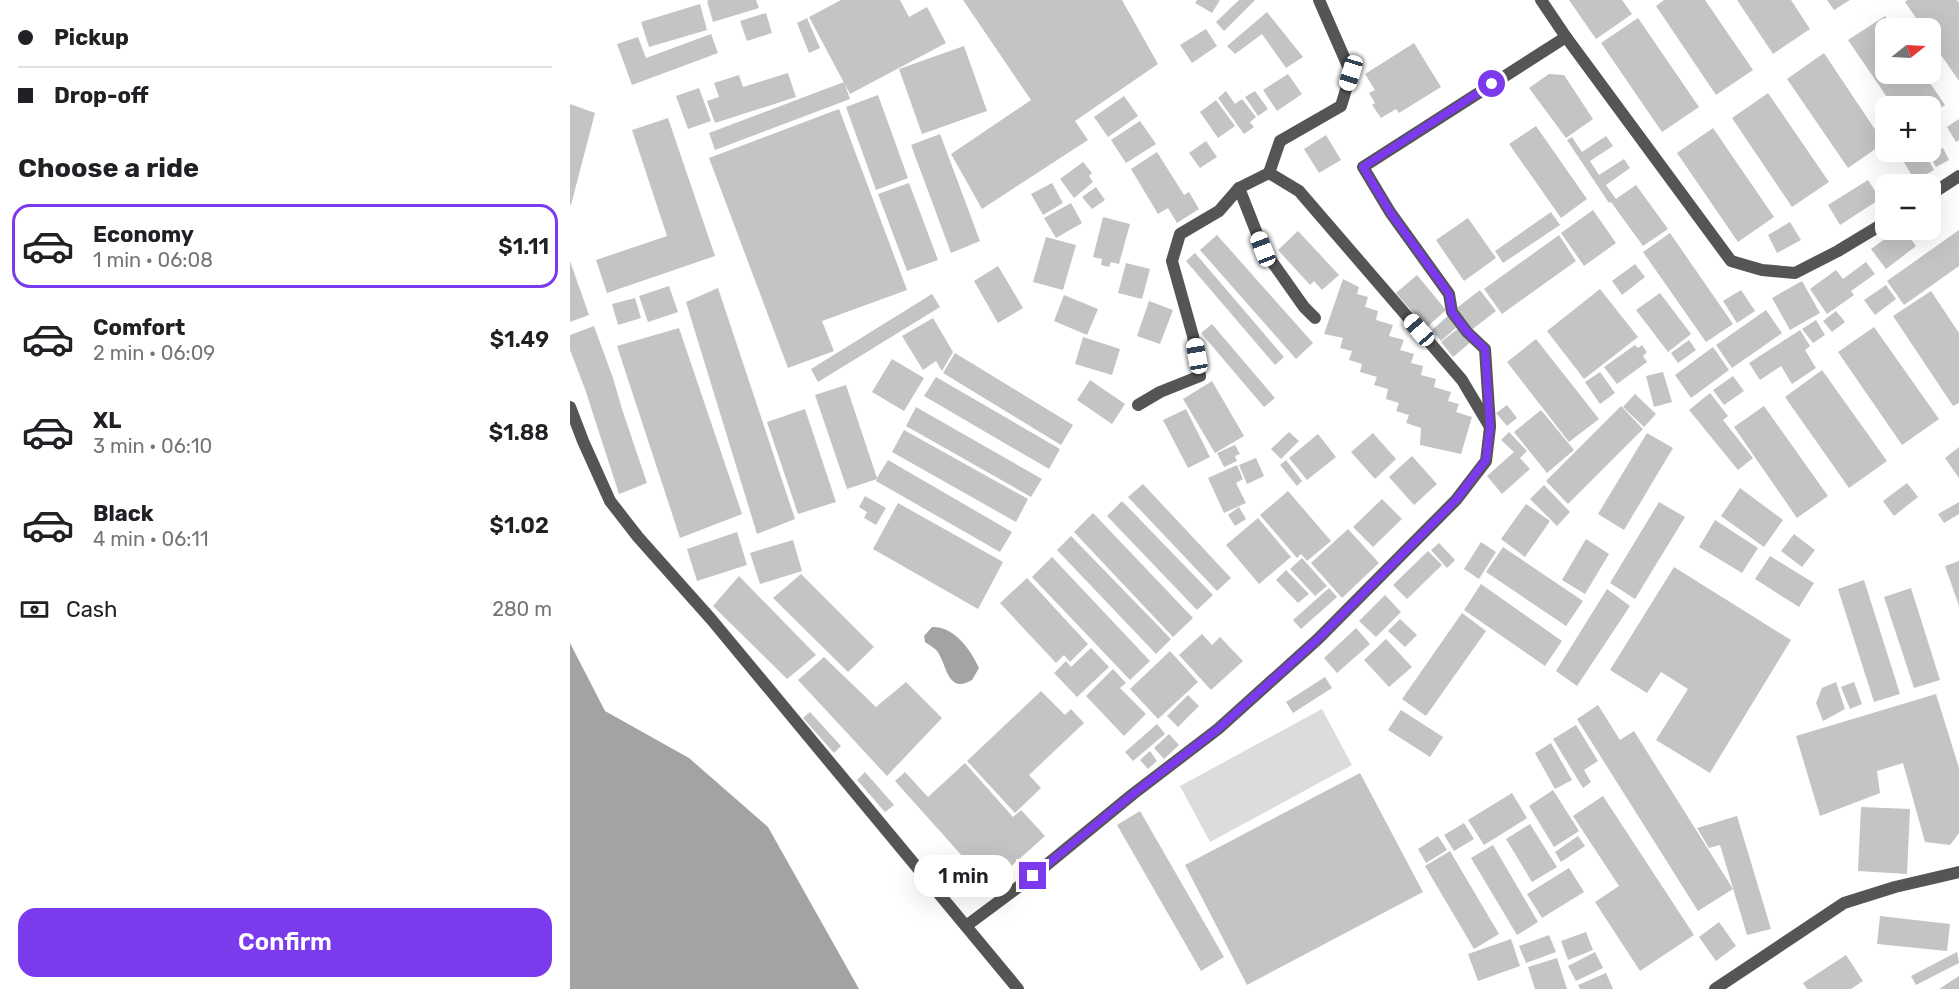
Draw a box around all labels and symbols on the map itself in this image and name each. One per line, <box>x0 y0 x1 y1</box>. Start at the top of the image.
north arrow <box>1875 18 1941 84</box>
car <box>1337 53 1365 93</box>
route start <box>1478 70 1505 97</box>
car <box>1248 229 1278 269</box>
car <box>1400 311 1438 349</box>
car <box>1185 337 1209 375</box>
callout: 1 min <box>913 855 1012 897</box>
route end <box>1019 862 1046 889</box>

